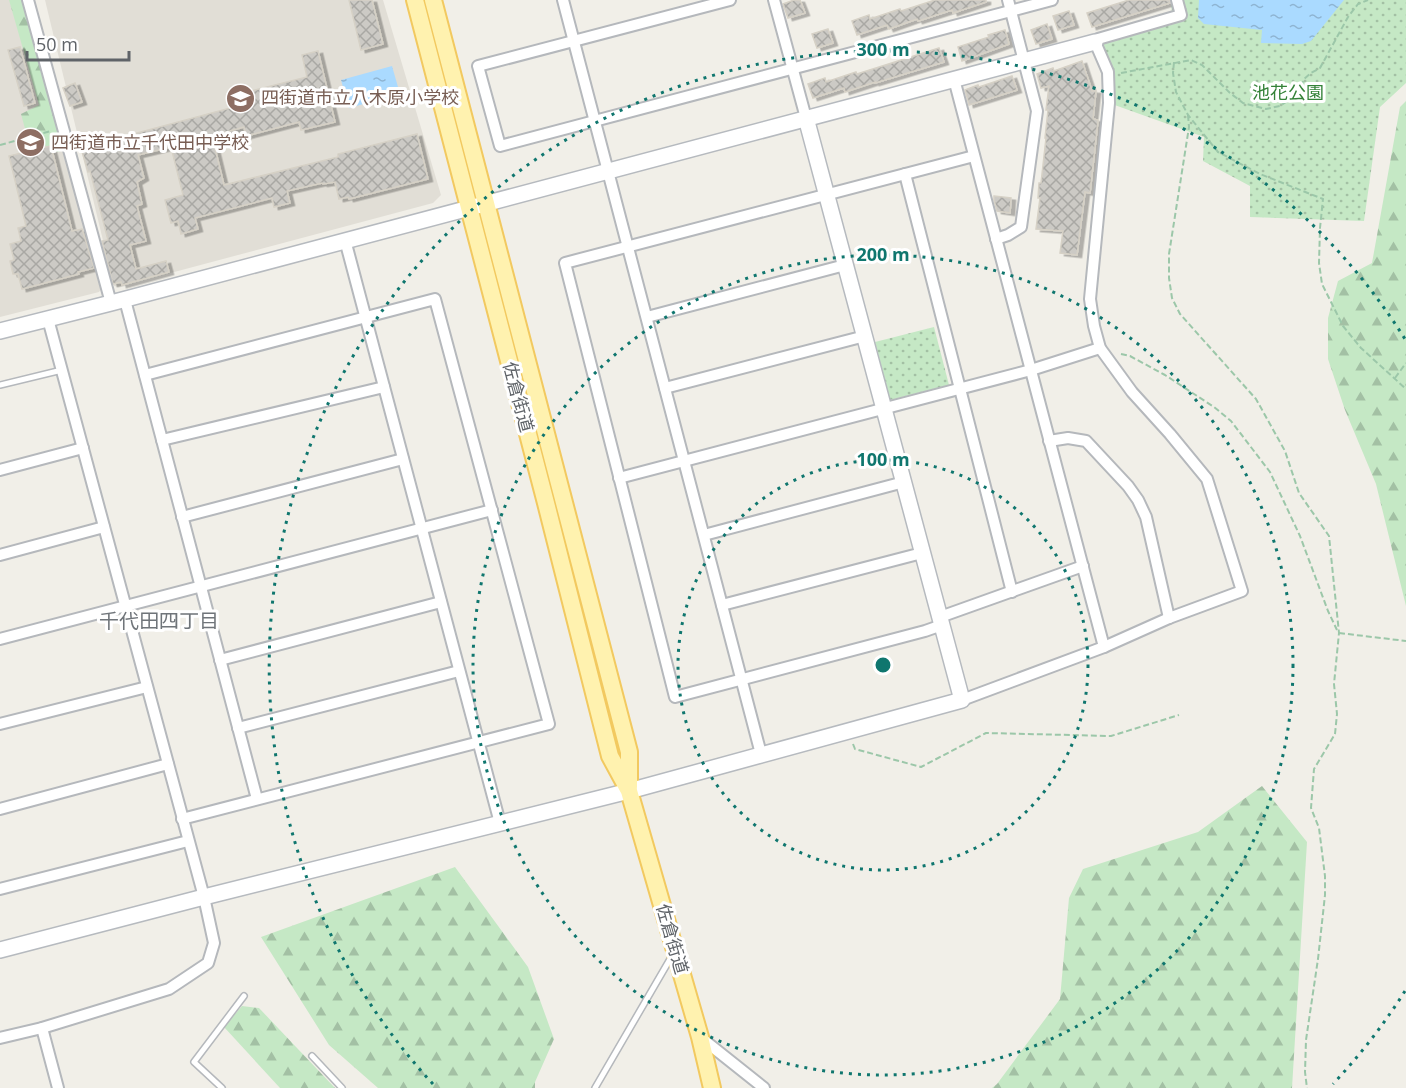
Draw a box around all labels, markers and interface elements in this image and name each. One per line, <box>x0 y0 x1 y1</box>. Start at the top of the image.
scale bar <box>27 24 129 62</box>
text: 50 m <box>36 32 78 56</box>
text: 300 m <box>856 37 910 61</box>
park label: 池花公園 <box>1252 80 1324 104</box>
school or university icon: 四街道市立八木原小学校 <box>224 82 256 114</box>
place label: 四街道市立八木原小学校 <box>261 85 459 109</box>
school or university icon: 四街道市立千代田中学校 <box>14 127 46 159</box>
place label: 四街道市立千代田中学校 <box>51 130 249 154</box>
text: 200 m <box>856 242 910 266</box>
street label: 佐倉街道 <box>498 359 540 435</box>
text: 100 m <box>856 447 910 471</box>
district label: 千代田四丁目 <box>99 607 219 634</box>
centre of rings <box>873 655 893 675</box>
street label: 佐倉街道 <box>652 901 694 977</box>

